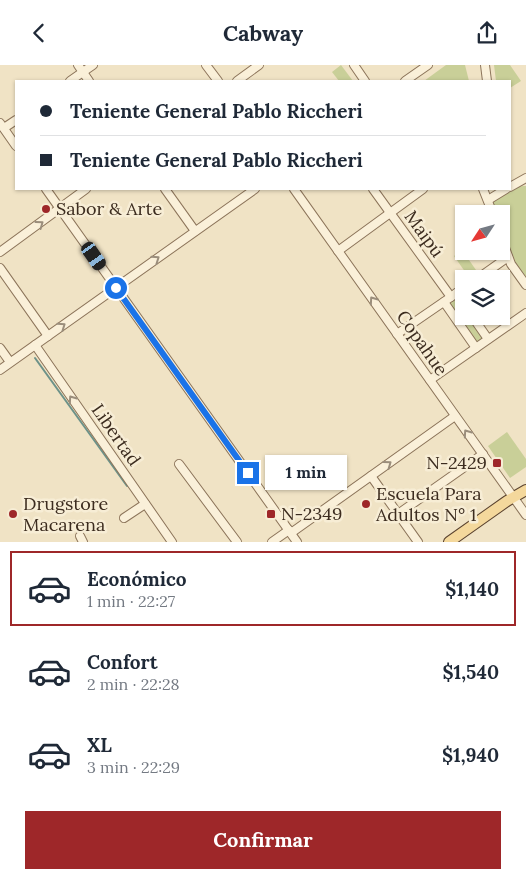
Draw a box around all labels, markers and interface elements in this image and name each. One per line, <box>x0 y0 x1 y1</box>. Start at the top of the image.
icon: back <box>25 19 53 47</box>
text: Cabway <box>223 19 303 47</box>
icon: share <box>473 19 501 47</box>
text: Teniente General Pablo Riccheri <box>70 99 363 123</box>
text: Teniente General Pablo Riccheri <box>70 148 363 172</box>
place label: Sabor & Arte <box>56 197 162 220</box>
marker: Sabor & Arte <box>40 203 52 215</box>
north arrow <box>455 205 510 260</box>
map controls <box>455 205 510 325</box>
street label: Maipú <box>400 206 449 262</box>
one-way arrow <box>34 221 43 229</box>
car <box>79 239 108 273</box>
one-way arrow <box>150 257 159 265</box>
button: layers <box>455 270 510 325</box>
route start <box>105 277 127 299</box>
one-way arrow <box>370 296 379 306</box>
street label: Copahue <box>392 306 453 380</box>
one-way arrow <box>57 322 66 332</box>
one-way arrow <box>69 395 78 405</box>
street label: Libertad <box>87 399 146 470</box>
one-way arrow <box>464 429 473 439</box>
place label: N-2429 <box>426 451 487 474</box>
callout: 1 min <box>266 455 348 491</box>
marker: N-2429 <box>491 457 503 469</box>
one-way arrow <box>382 461 392 470</box>
route end <box>237 462 259 484</box>
text: 1 min <box>286 462 326 482</box>
place label: Escuela Para Adultos N° 1 <box>375 482 482 526</box>
place label: Drugstore Macarena <box>23 492 108 536</box>
marker: Escuela Para Adultos N° 1 <box>360 498 372 510</box>
place label: N-2349 <box>281 502 342 525</box>
marker: Drugstore Macarena <box>7 508 19 520</box>
marker: N-2349 <box>265 508 277 520</box>
icon: car <box>27 566 72 611</box>
text: Económico <box>87 567 187 591</box>
text: $1,140 <box>445 577 499 601</box>
text: 1 min · 22:27 <box>87 591 175 611</box>
icon: car <box>27 649 72 694</box>
text: Confort <box>87 650 158 674</box>
text: $1,540 <box>442 660 499 684</box>
text: 2 min · 22:28 <box>87 674 180 694</box>
icon: car <box>27 732 72 777</box>
text: XL <box>87 733 112 757</box>
text: $1,940 <box>442 743 499 767</box>
text: 3 min · 22:29 <box>87 757 180 777</box>
button: Confirmar <box>25 811 501 869</box>

